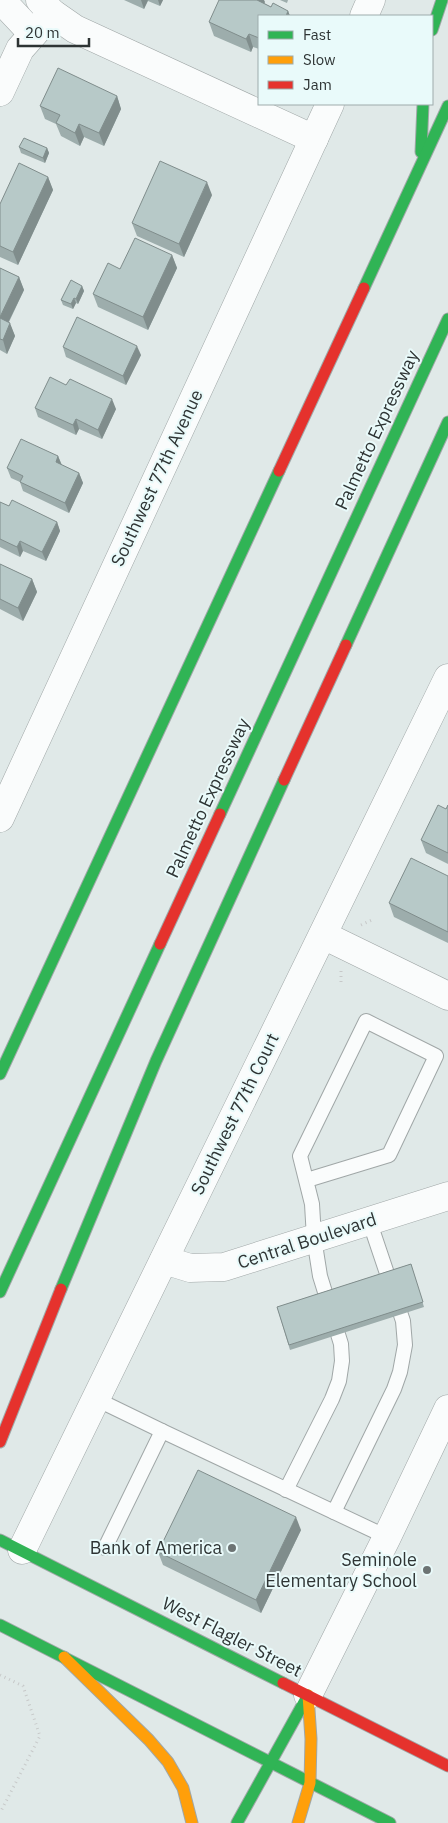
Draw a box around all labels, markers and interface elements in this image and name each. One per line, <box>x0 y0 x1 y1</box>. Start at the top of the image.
scale bar <box>18 15 89 47</box>
legend <box>258 15 433 105</box>
text: 20 m <box>25 23 60 42</box>
text: Fast <box>303 25 331 44</box>
text: Slow <box>303 50 336 69</box>
text: Jam <box>303 75 332 94</box>
street label: Palmetto Expressway <box>329 346 424 513</box>
street label: Southwest 77th Avenue <box>105 386 208 570</box>
street label: Palmetto Expressway <box>160 714 255 881</box>
street label: Southwest 77th Court <box>185 1029 284 1198</box>
street label: Central Boulevard <box>234 1207 379 1274</box>
place label: Bank of America <box>90 1536 222 1559</box>
marker: Bank of America <box>226 1542 238 1554</box>
place label: Seminole Elementary School <box>265 1548 417 1592</box>
marker: Seminole Elementary School <box>421 1564 433 1576</box>
street label: West Flagler Street <box>158 1591 306 1682</box>

